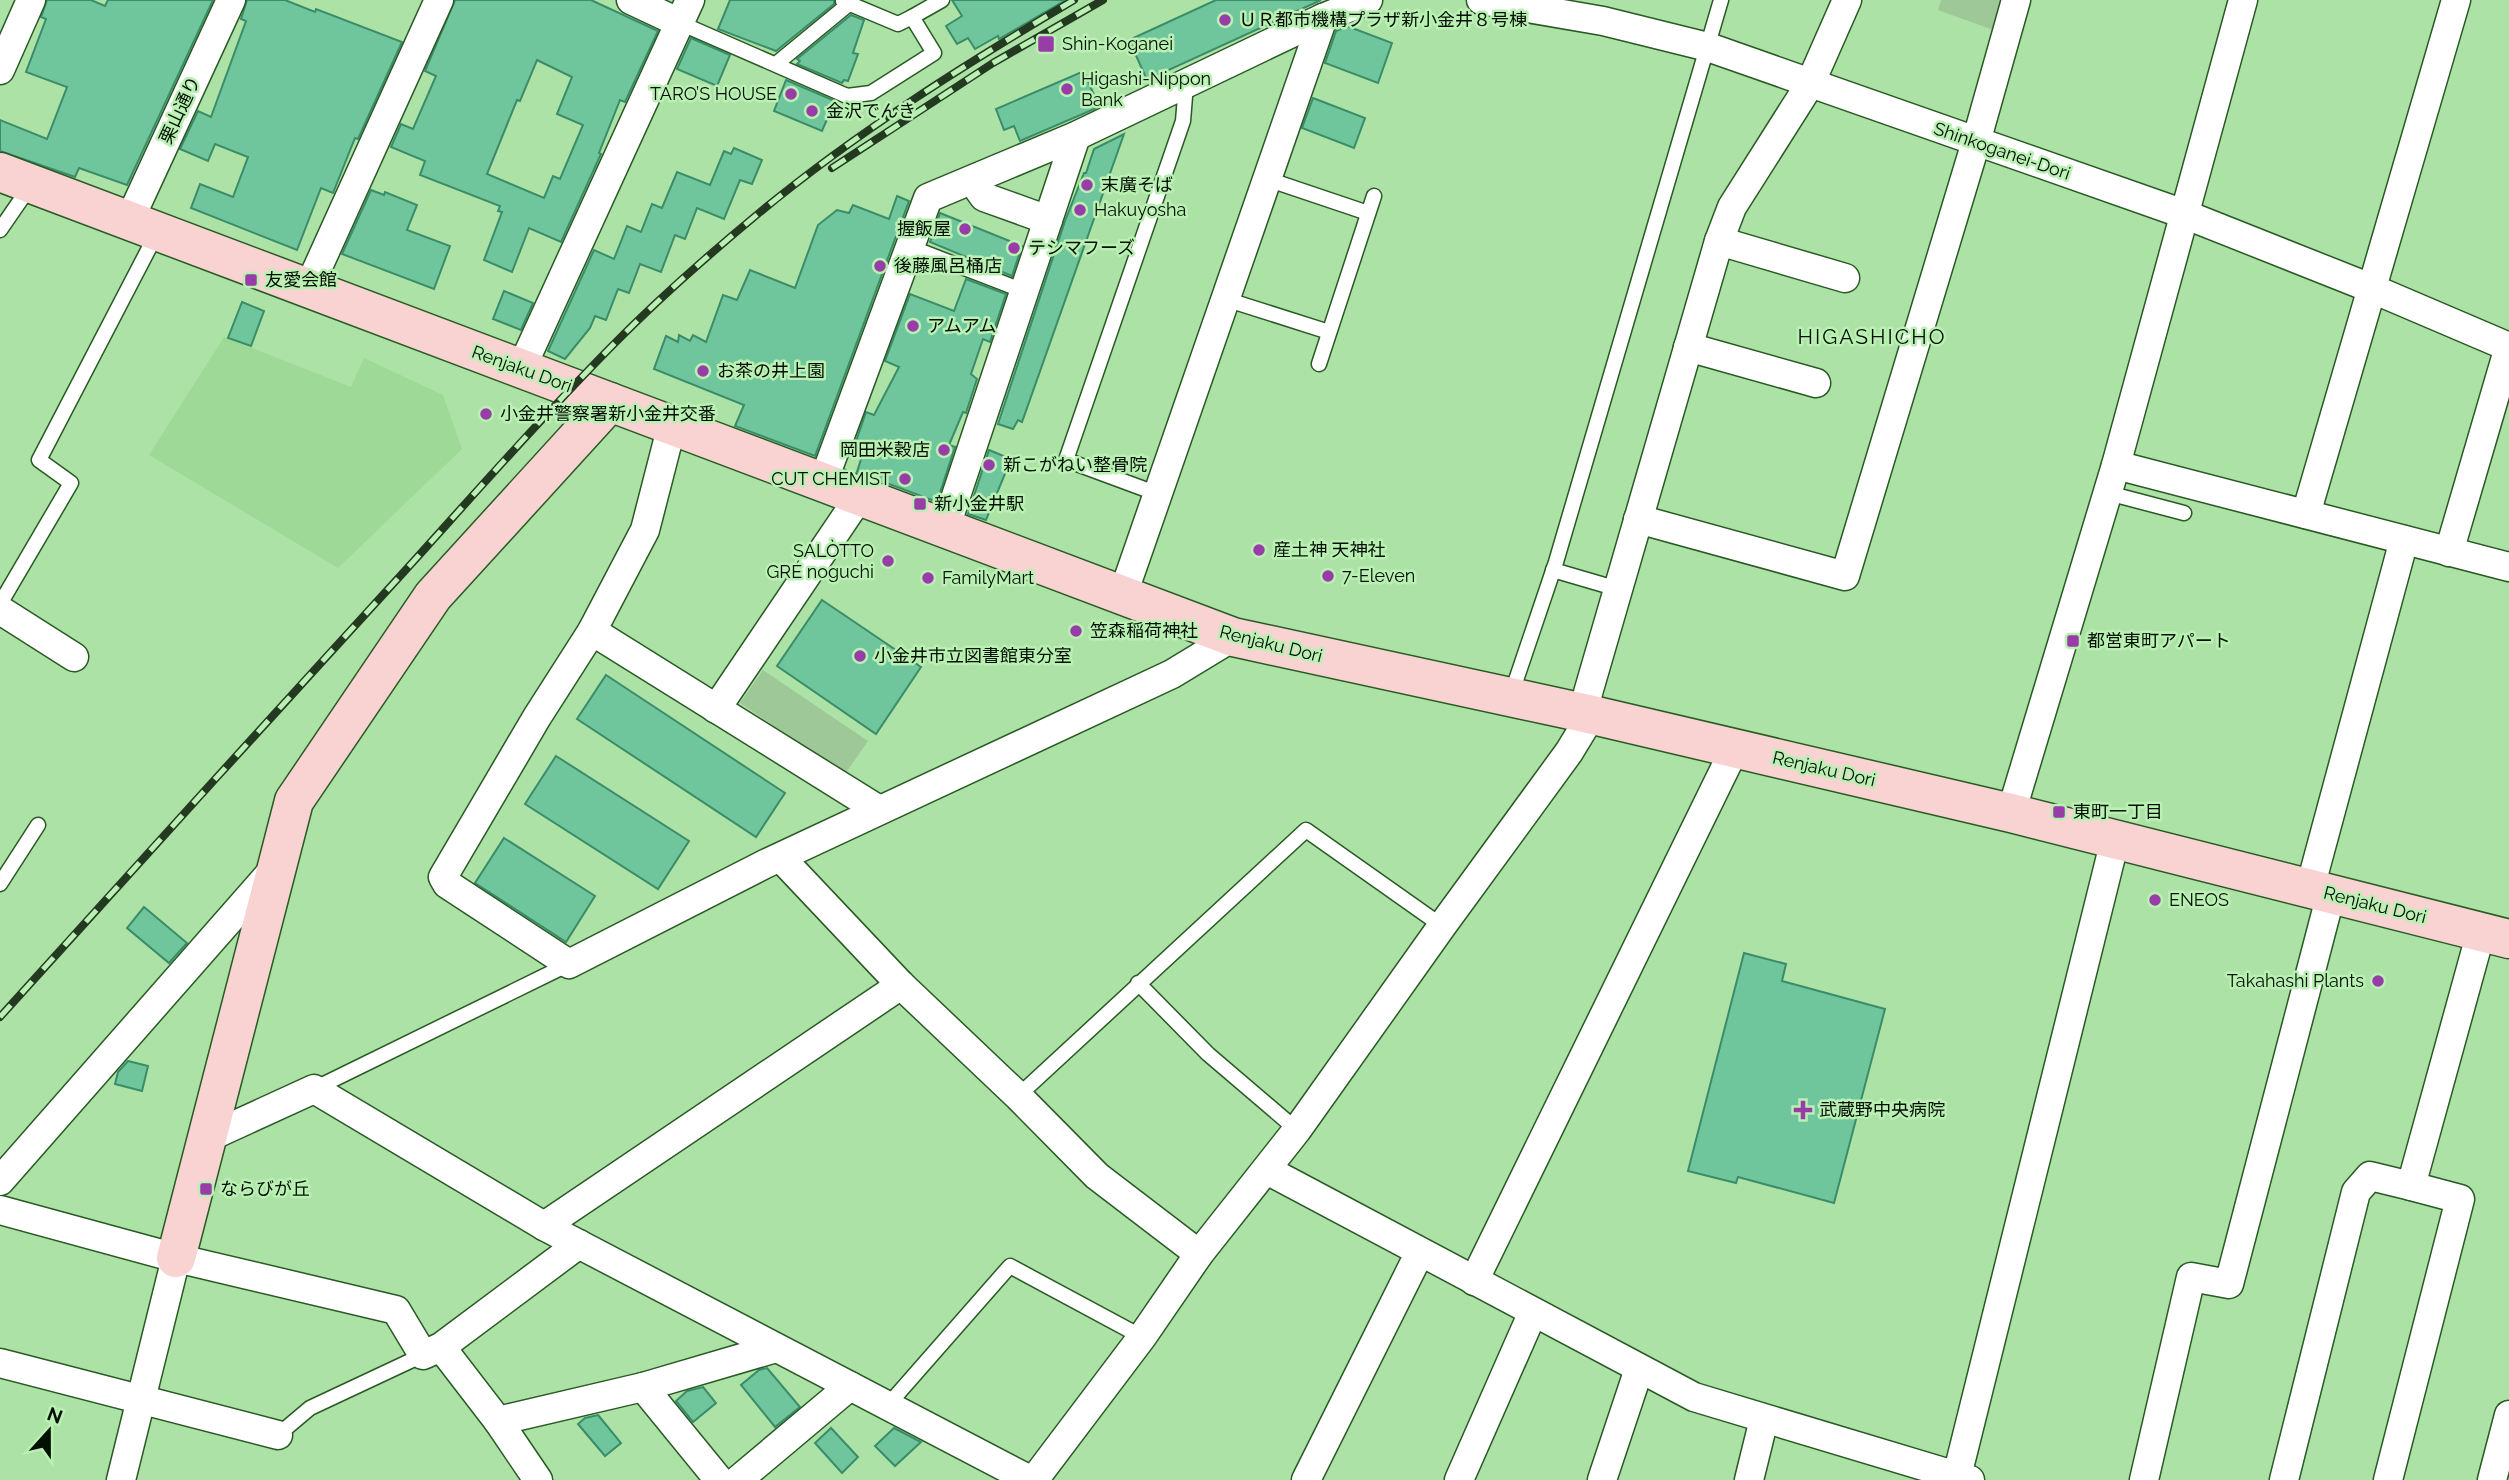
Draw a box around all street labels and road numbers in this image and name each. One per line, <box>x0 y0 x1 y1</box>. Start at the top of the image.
street label: 栗山通り <box>155 73 204 147</box>
street label: Shinkoganei-Dori <box>1931 117 2073 184</box>
street label: Renjaku Dori <box>469 341 575 396</box>
street label: Renjaku Dori <box>1218 621 1325 666</box>
street label: Renjaku Dori <box>1771 746 1878 791</box>
street label: Renjaku Dori <box>2322 882 2429 927</box>

